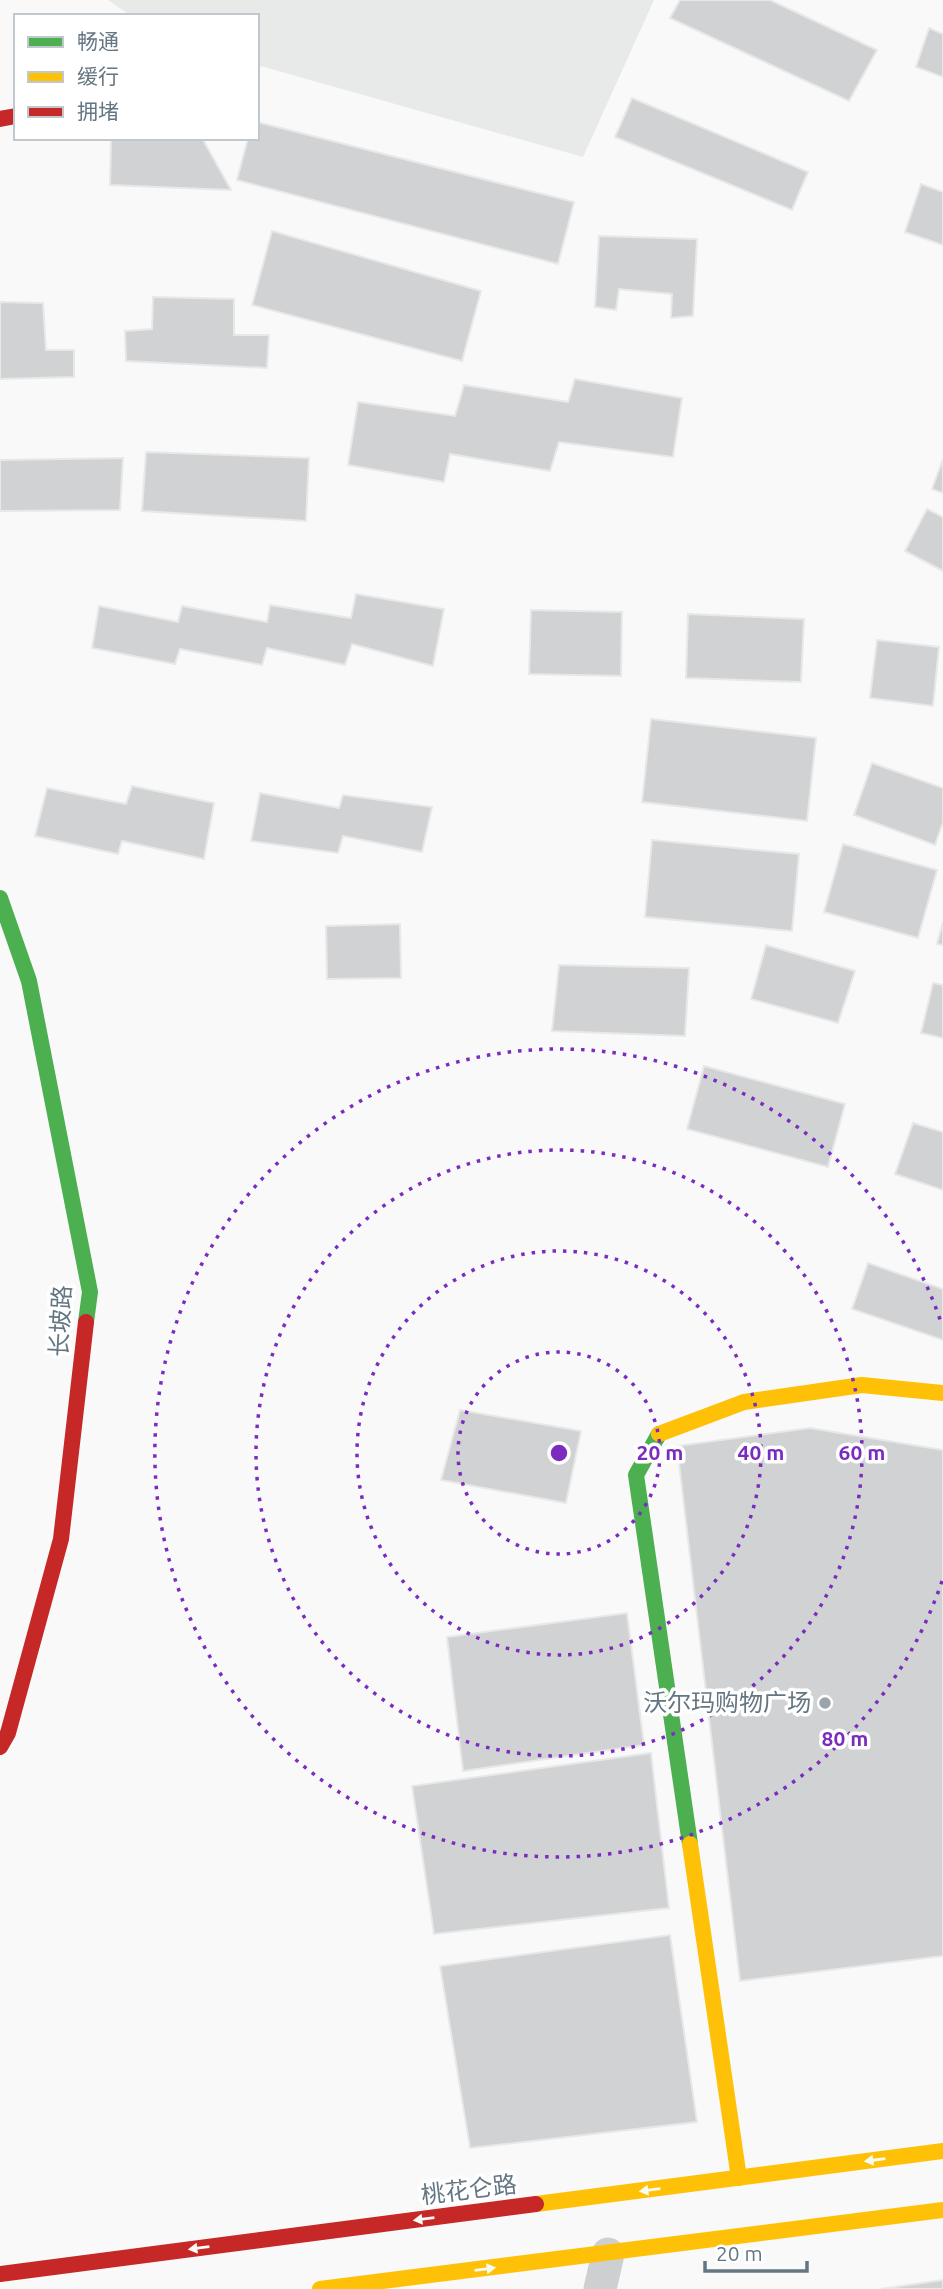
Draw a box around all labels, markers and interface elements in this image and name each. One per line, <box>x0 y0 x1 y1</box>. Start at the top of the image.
legend <box>14 14 259 140</box>
text: 畅通 <box>77 29 119 53</box>
text: 缓行 <box>77 64 119 88</box>
text: 拥堵 <box>77 99 119 123</box>
street label: 长坡路 <box>45 1284 76 1358</box>
text: 20 m <box>637 1440 683 1464</box>
text: 40 m <box>738 1440 784 1464</box>
text: 60 m <box>839 1440 885 1464</box>
centre of rings <box>547 1441 571 1465</box>
place label: 沃尔玛购物广场 <box>643 1689 811 1716</box>
marker: 沃尔玛购物广场 <box>817 1695 833 1711</box>
text: 80 m <box>822 1726 868 1750</box>
one-way arrow <box>864 2155 886 2166</box>
street label: 桃花仑路 <box>420 2170 518 2209</box>
one-way arrow <box>639 2184 661 2195</box>
one-way arrow <box>413 2214 435 2225</box>
scale bar <box>705 2230 806 2274</box>
text: 20 m <box>716 2241 763 2265</box>
one-way arrow <box>187 2243 209 2254</box>
one-way arrow <box>474 2263 496 2274</box>

